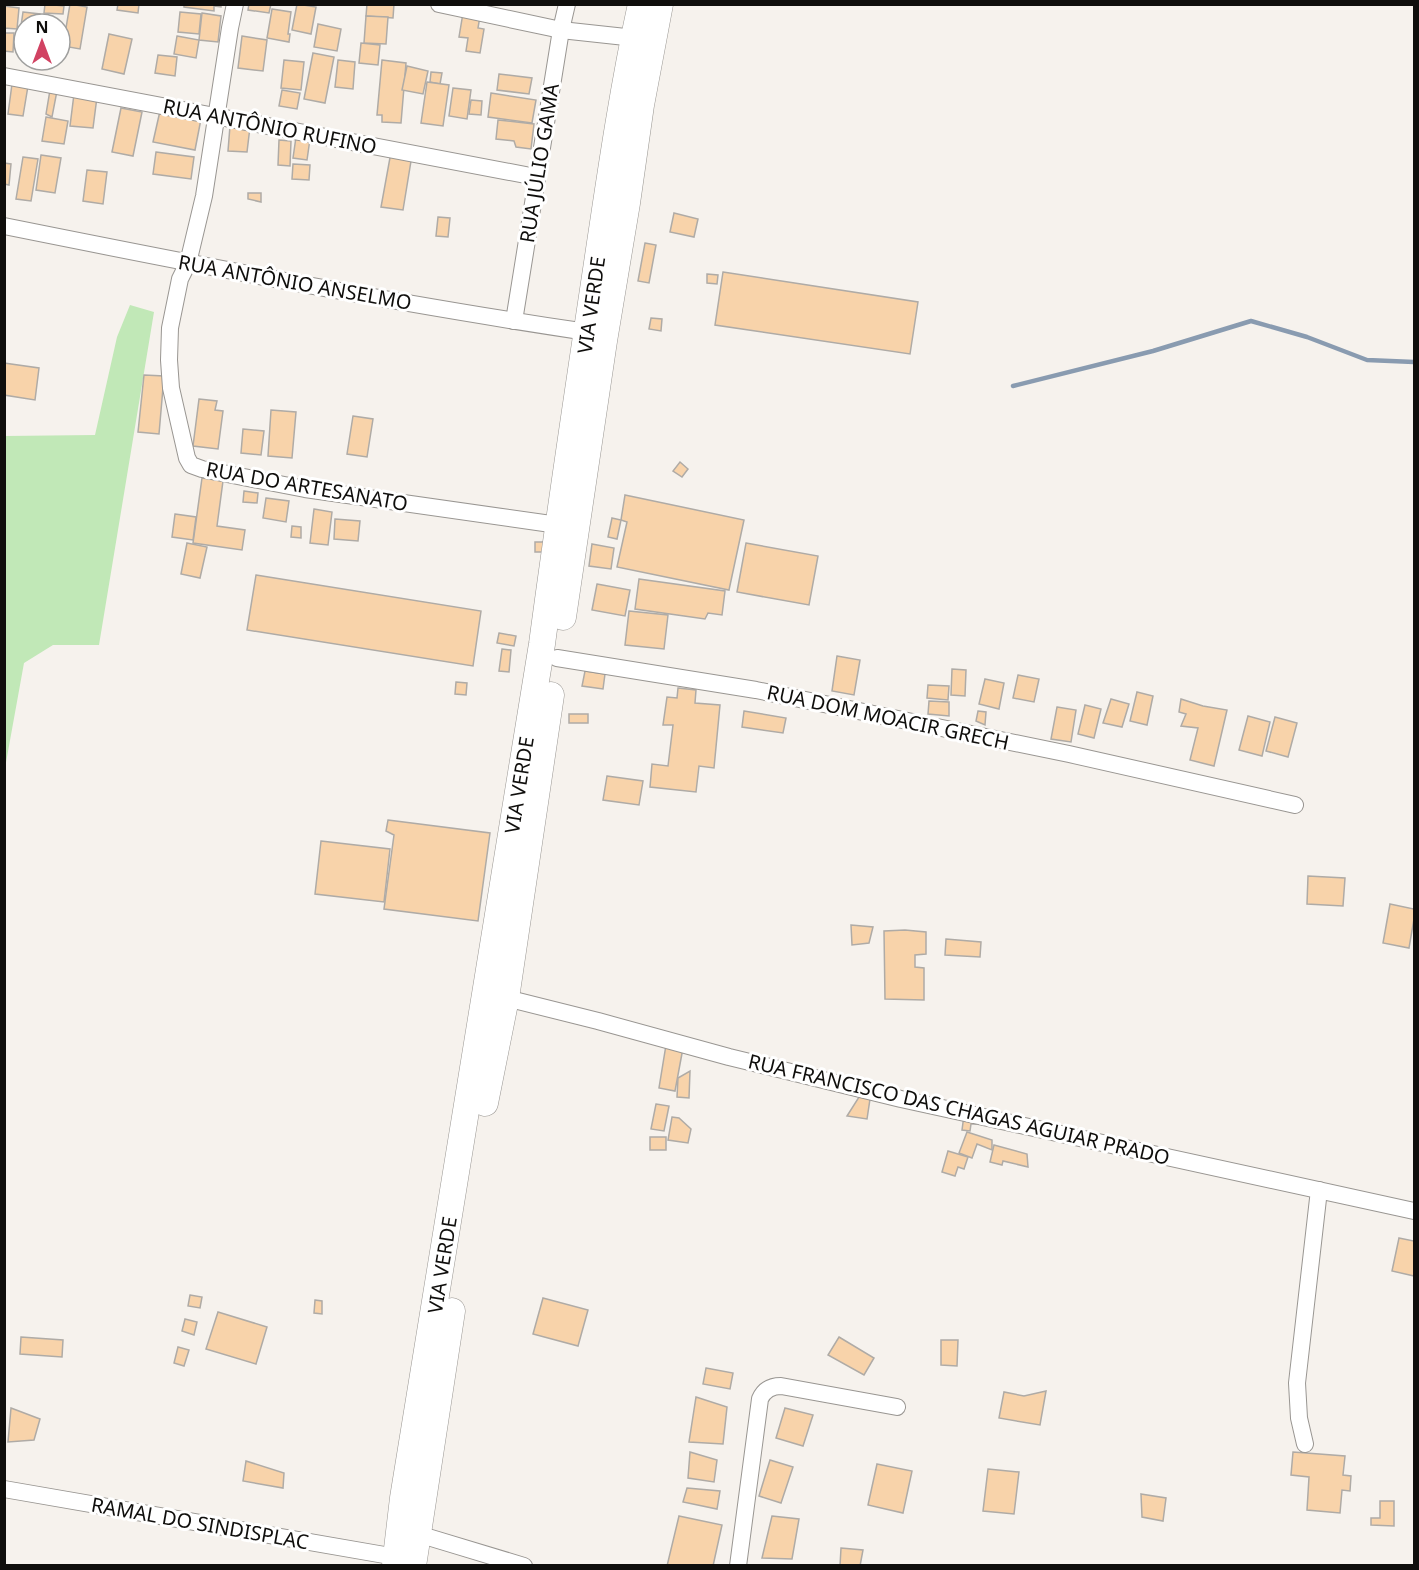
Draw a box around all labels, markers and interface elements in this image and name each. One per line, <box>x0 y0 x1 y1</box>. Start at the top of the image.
north arrow <box>12 12 72 72</box>
text: N <box>35 16 49 38</box>
street label: RUA JÚLIO GAMA <box>513 81 565 245</box>
street label: RUA ANTÔNIO RUFINO <box>161 92 379 160</box>
street label: RUA ANTÔNIO ANSELMO <box>176 248 414 316</box>
street label: VIA VERDE <box>571 255 611 355</box>
street label: RUA DO ARTESANATO <box>204 455 410 517</box>
street label: RUA DOM MOACIR GRECH <box>764 678 1012 756</box>
street label: VIA VERDE <box>498 734 540 836</box>
street label: RUA FRANCISCO DAS CHAGAS AGUIAR PRADO <box>746 1047 1172 1171</box>
street label: VIA VERDE <box>421 1214 463 1316</box>
street label: RAMAL DO SINDISPLAC <box>89 1491 311 1555</box>

